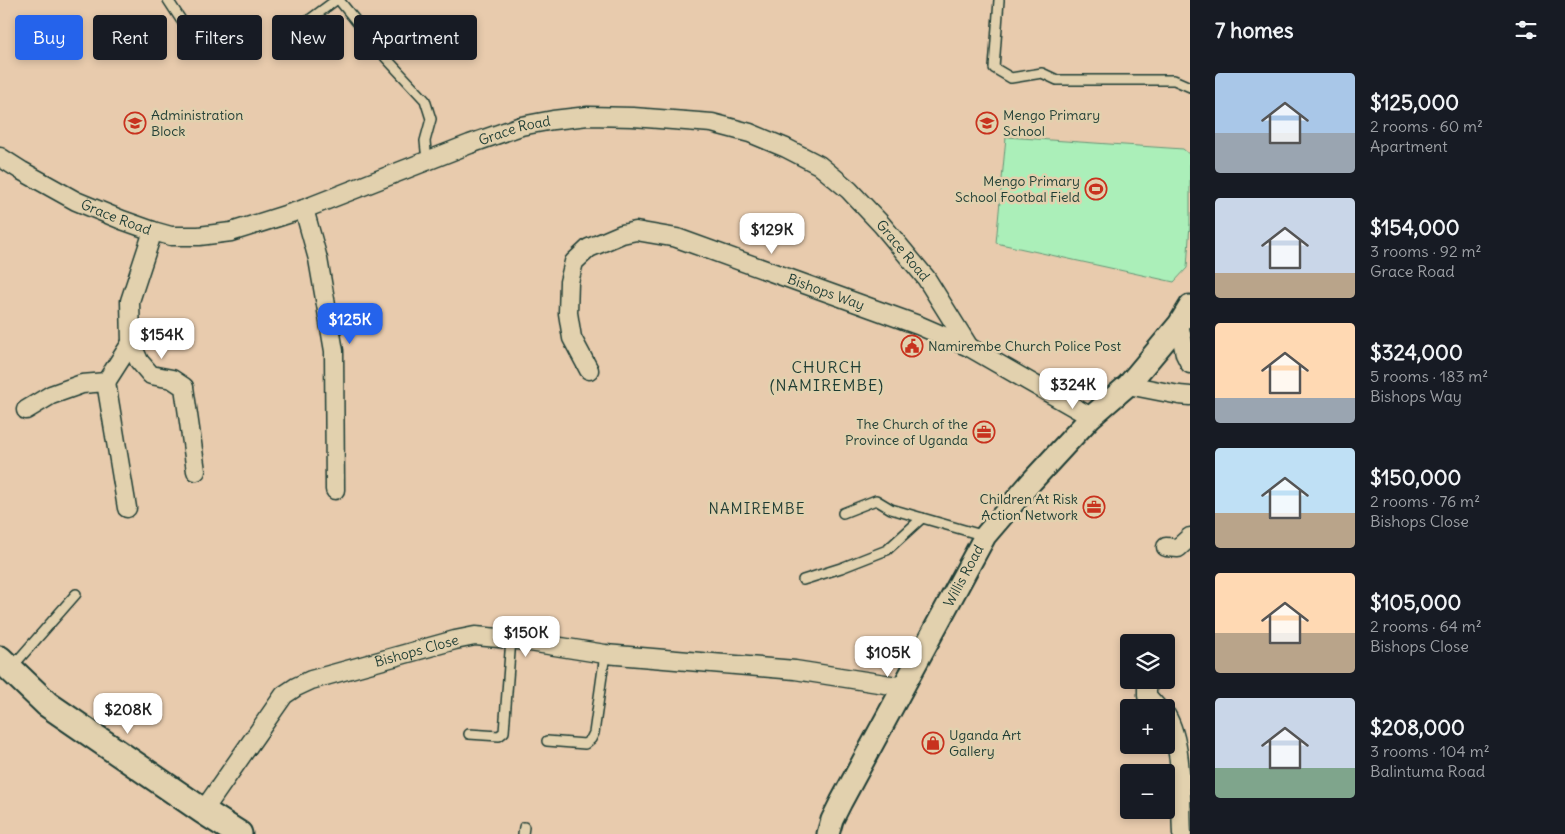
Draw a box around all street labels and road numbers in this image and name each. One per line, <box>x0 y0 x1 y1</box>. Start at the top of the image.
street label: Grace Road <box>476 112 552 149</box>
street label: Grace Road <box>78 195 154 239</box>
street label: Grace Road <box>872 216 934 285</box>
street label: Bishops Way <box>785 270 867 314</box>
street label: Willis Road <box>939 542 988 610</box>
street label: Bishops Close <box>372 630 461 671</box>

